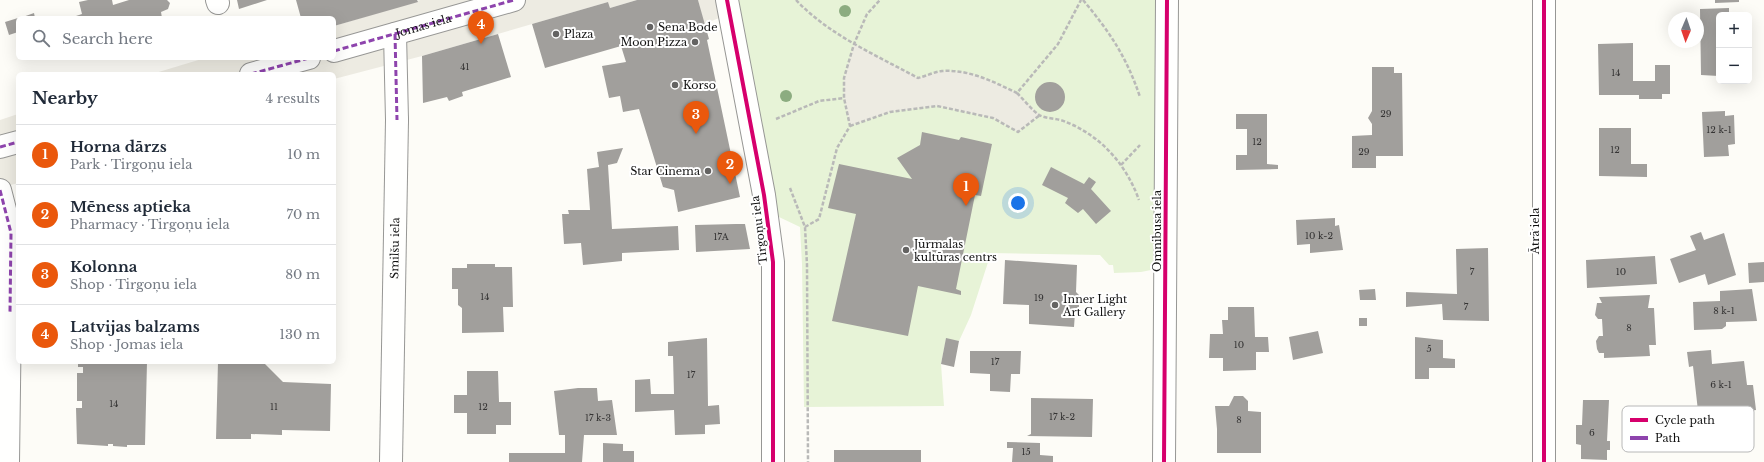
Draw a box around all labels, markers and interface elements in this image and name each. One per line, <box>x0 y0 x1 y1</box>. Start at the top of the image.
street label: Jomas iela <box>392 11 454 41</box>
pin: 4 <box>468 11 494 44</box>
north arrow <box>1668 12 1704 48</box>
map controls <box>1716 12 1752 84</box>
button: + <box>1716 12 1752 48</box>
search box <box>16 16 336 60</box>
place label: Sena Bode <box>658 20 717 34</box>
marker: Sena Bode <box>645 22 655 32</box>
icon: search <box>30 27 52 49</box>
place label: Plaza <box>564 27 594 41</box>
text: Search here <box>62 29 153 48</box>
marker: Plaza <box>551 29 561 39</box>
place label: Moon Pizza <box>621 35 688 49</box>
marker: Moon Pizza <box>690 37 700 47</box>
button: − <box>1716 48 1752 84</box>
house number: 41 <box>460 61 470 72</box>
house number: 14 <box>1611 67 1621 78</box>
place label: Korso <box>683 78 716 92</box>
marker: Korso <box>670 80 680 90</box>
text: Nearby <box>32 88 98 109</box>
text: 4 results <box>266 90 320 107</box>
pin: 3 <box>683 101 709 134</box>
house number: 29 <box>1380 108 1392 119</box>
house number: 12 k-1 <box>1706 124 1732 135</box>
house number: 12 <box>1252 136 1262 147</box>
text: Horna dārzs <box>70 137 167 156</box>
house number: 12 <box>1610 144 1620 155</box>
text: 1 <box>42 146 48 163</box>
text: 10 m <box>287 146 320 163</box>
house number: 29 <box>1358 146 1370 157</box>
pin: 2 <box>717 151 743 184</box>
text: Park · Tirgoņu iela <box>70 156 192 173</box>
place label: Star Cinema <box>630 164 701 178</box>
marker: Star Cinema <box>703 166 713 176</box>
pin: 1 <box>953 173 979 206</box>
street label: Omnibusa iela <box>1150 189 1164 272</box>
your location <box>1008 193 1028 213</box>
street label: Tirgoņu iela <box>748 194 771 265</box>
text: Mēness aptieka <box>70 197 191 216</box>
text: 2 <box>41 206 49 223</box>
text: 70 m <box>287 206 320 223</box>
street label: Ātrā iela <box>1528 207 1542 255</box>
text: Pharmacy · Tirgoņu iela <box>70 216 230 233</box>
street label: Smilšu iela <box>387 216 402 279</box>
house number: 10 k-2 <box>1305 230 1333 241</box>
house number: 17A <box>713 231 730 242</box>
place label: Jūrmalas kultūras centrs <box>912 237 997 264</box>
marker: Jūrmalas kultūras centrs <box>901 245 911 255</box>
text: Kolonna <box>70 257 137 276</box>
text: 3 <box>41 266 49 283</box>
text: 80 m <box>285 266 320 283</box>
house number: 7 <box>1470 266 1475 277</box>
house number: 10 <box>1616 266 1626 277</box>
text: Shop · Tirgoņu iela <box>70 276 197 293</box>
house number: 14 <box>480 291 490 302</box>
house number: 19 <box>1034 292 1044 303</box>
place label: Inner Light Art Gallery <box>1062 292 1128 319</box>
marker: Inner Light Art Gallery <box>1050 300 1060 310</box>
house number: 7 <box>1464 301 1469 312</box>
house number: 8 k-1 <box>1713 305 1735 316</box>
text: Latvijas balzams <box>70 317 200 336</box>
house number: 8 <box>1626 322 1632 333</box>
text: 4 <box>41 326 49 343</box>
text: 130 m <box>279 326 320 343</box>
text: Shop · Jomas iela <box>70 336 183 353</box>
house number: 10 <box>1234 339 1244 350</box>
house number: 5 <box>1426 343 1432 354</box>
house number: 17 <box>991 356 1000 367</box>
house number: 17 <box>687 369 696 380</box>
house number: 6 k-1 <box>1710 379 1732 390</box>
house number: 14 <box>109 398 119 409</box>
house number: 11 <box>270 401 278 412</box>
house number: 12 <box>478 401 488 412</box>
legend <box>1622 406 1754 452</box>
house number: 17 k-2 <box>1049 411 1075 422</box>
house number: 17 k-3 <box>585 412 611 423</box>
text: Cycle path <box>1655 413 1715 427</box>
house number: 8 <box>1236 414 1242 425</box>
house number: 6 <box>1589 427 1595 438</box>
text: Path <box>1655 431 1681 445</box>
house number: 15 <box>1021 446 1031 457</box>

